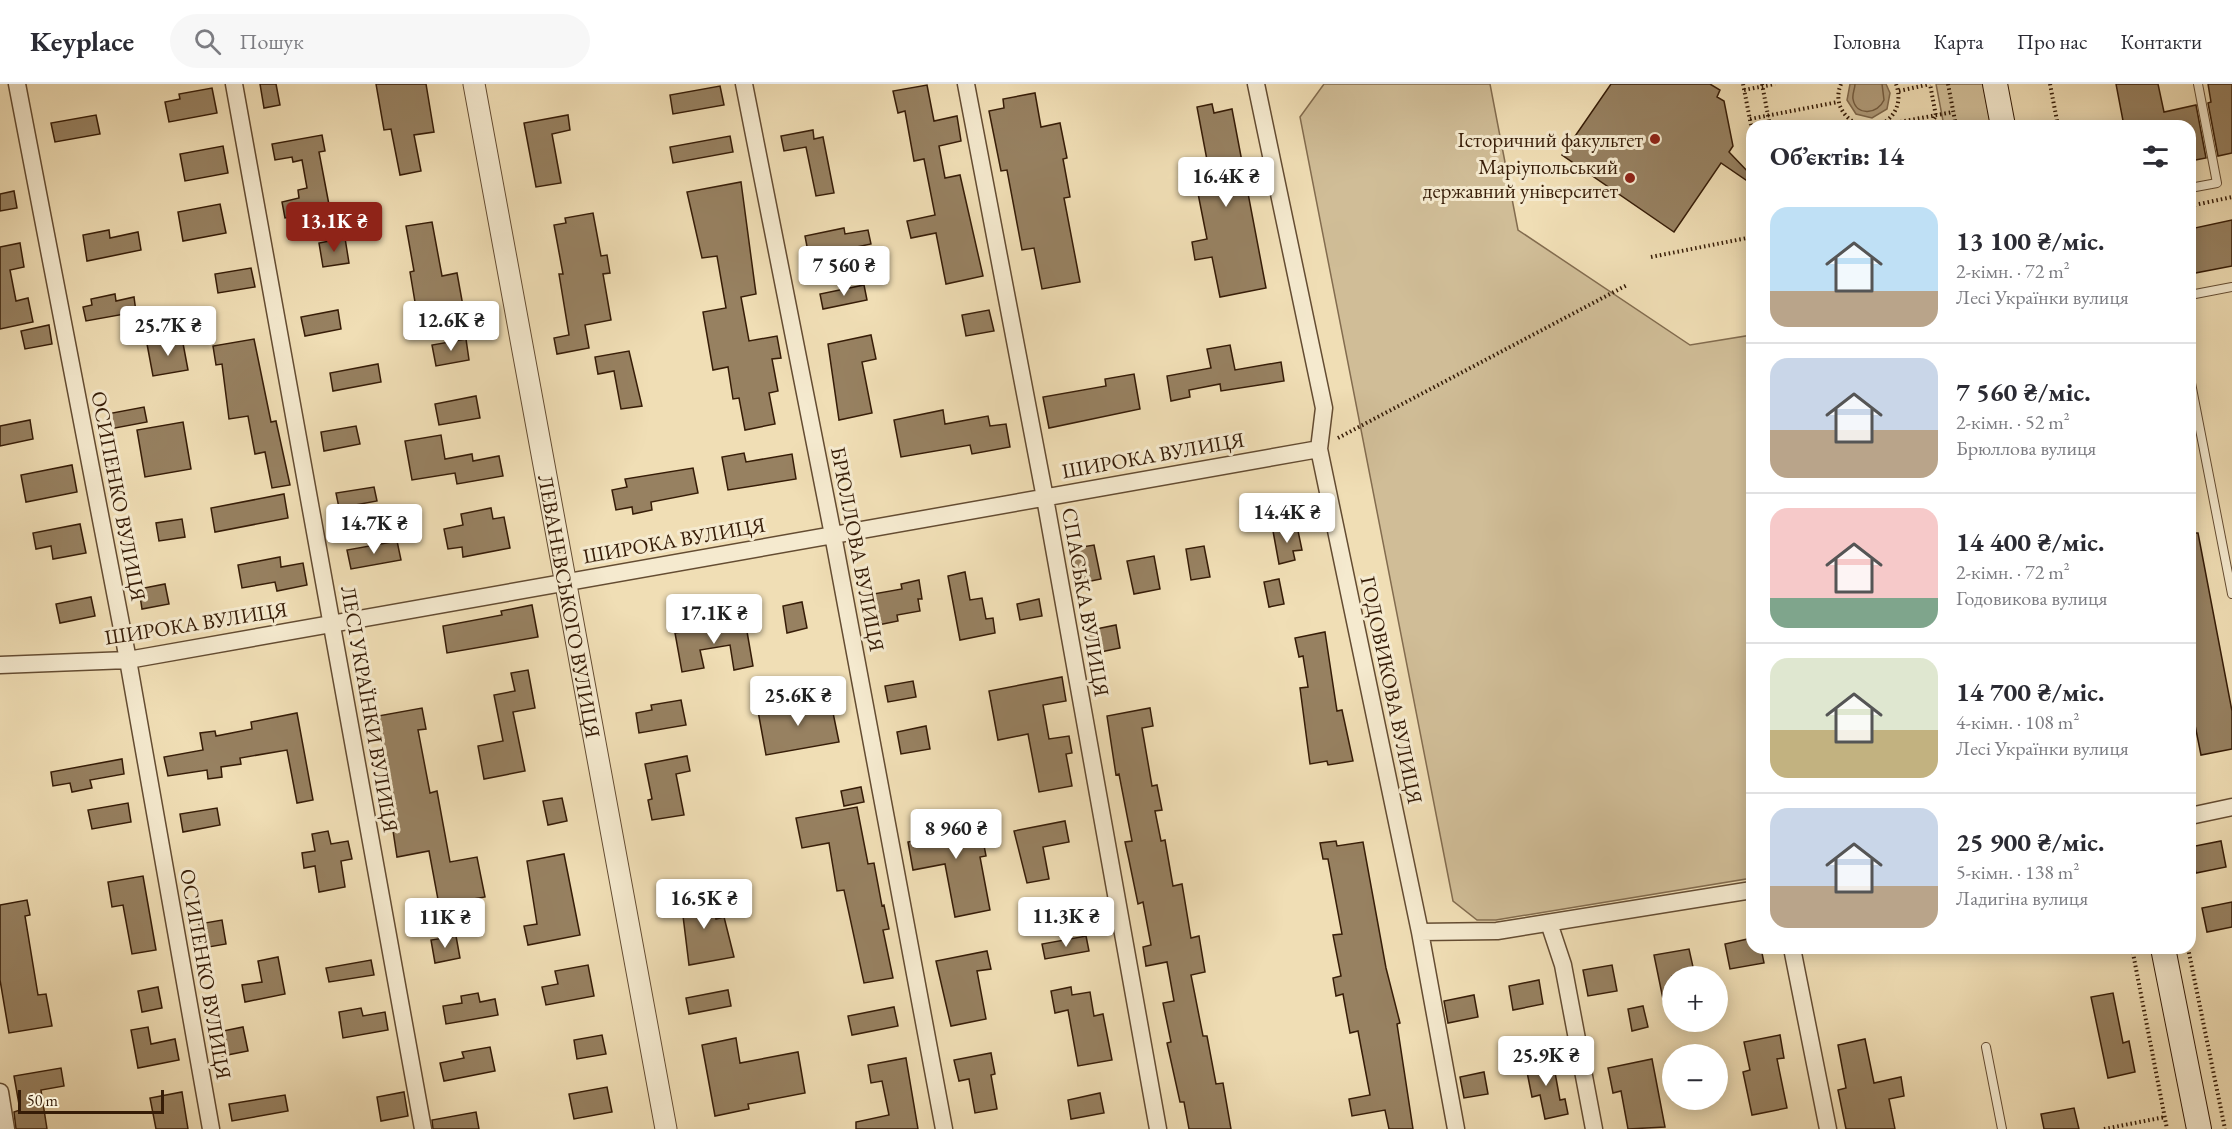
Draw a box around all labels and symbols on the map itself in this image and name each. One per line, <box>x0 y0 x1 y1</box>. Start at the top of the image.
place label: Історичний факультет <box>1458 126 1643 153</box>
marker: Історичний факультет <box>1648 132 1662 146</box>
place label: Маріупольський державний університет <box>1423 153 1618 204</box>
pin: 16.4K ₴ <box>1171 157 1281 208</box>
marker: Маріупольський державний університет <box>1623 171 1637 185</box>
pin: 13.1K ₴ <box>279 202 389 253</box>
pin: 7 560 ₴ <box>789 246 899 297</box>
pin: 12.6K ₴ <box>396 301 506 352</box>
pin: 25.7K ₴ <box>113 306 223 357</box>
street label: ОСИПЕНКО ВУЛИЦЯ <box>85 389 153 603</box>
street label: ШИРОКА ВУЛИЦЯ <box>1060 426 1246 484</box>
street label: БРЮЛЛОВА ВУЛИЦЯ <box>825 444 891 654</box>
street label: ЛЕВАНЕВСЬКОГО ВУЛИЦЯ <box>533 472 607 740</box>
pin: 14.4K ₴ <box>1232 493 1342 544</box>
pin: 14.7K ₴ <box>319 504 429 555</box>
street label: СПАСЬКА ВУЛИЦЯ <box>1056 505 1116 699</box>
street label: ШИРОКА ВУЛИЦЯ <box>581 511 767 569</box>
street label: ГОДОВИКОВА ВУЛИЦЯ <box>1355 574 1429 806</box>
street label: ЛЕСІ УКРАЇНКИ ВУЛИЦЯ <box>335 584 405 834</box>
pin: 17.1K ₴ <box>659 594 769 645</box>
street label: ШИРОКА ВУЛИЦЯ <box>103 595 289 651</box>
pin: 25.6K ₴ <box>743 676 853 727</box>
pin: 8 960 ₴ <box>901 809 1011 860</box>
street label: ОСИПЕНКО ВУЛИЦЯ <box>174 867 238 1081</box>
pin: 16.5K ₴ <box>649 879 759 930</box>
pin: 11.3K ₴ <box>1011 897 1121 948</box>
pin: 11K ₴ <box>403 898 487 949</box>
pin: 25.9K ₴ <box>1491 1036 1601 1087</box>
scale bar <box>18 1087 164 1114</box>

